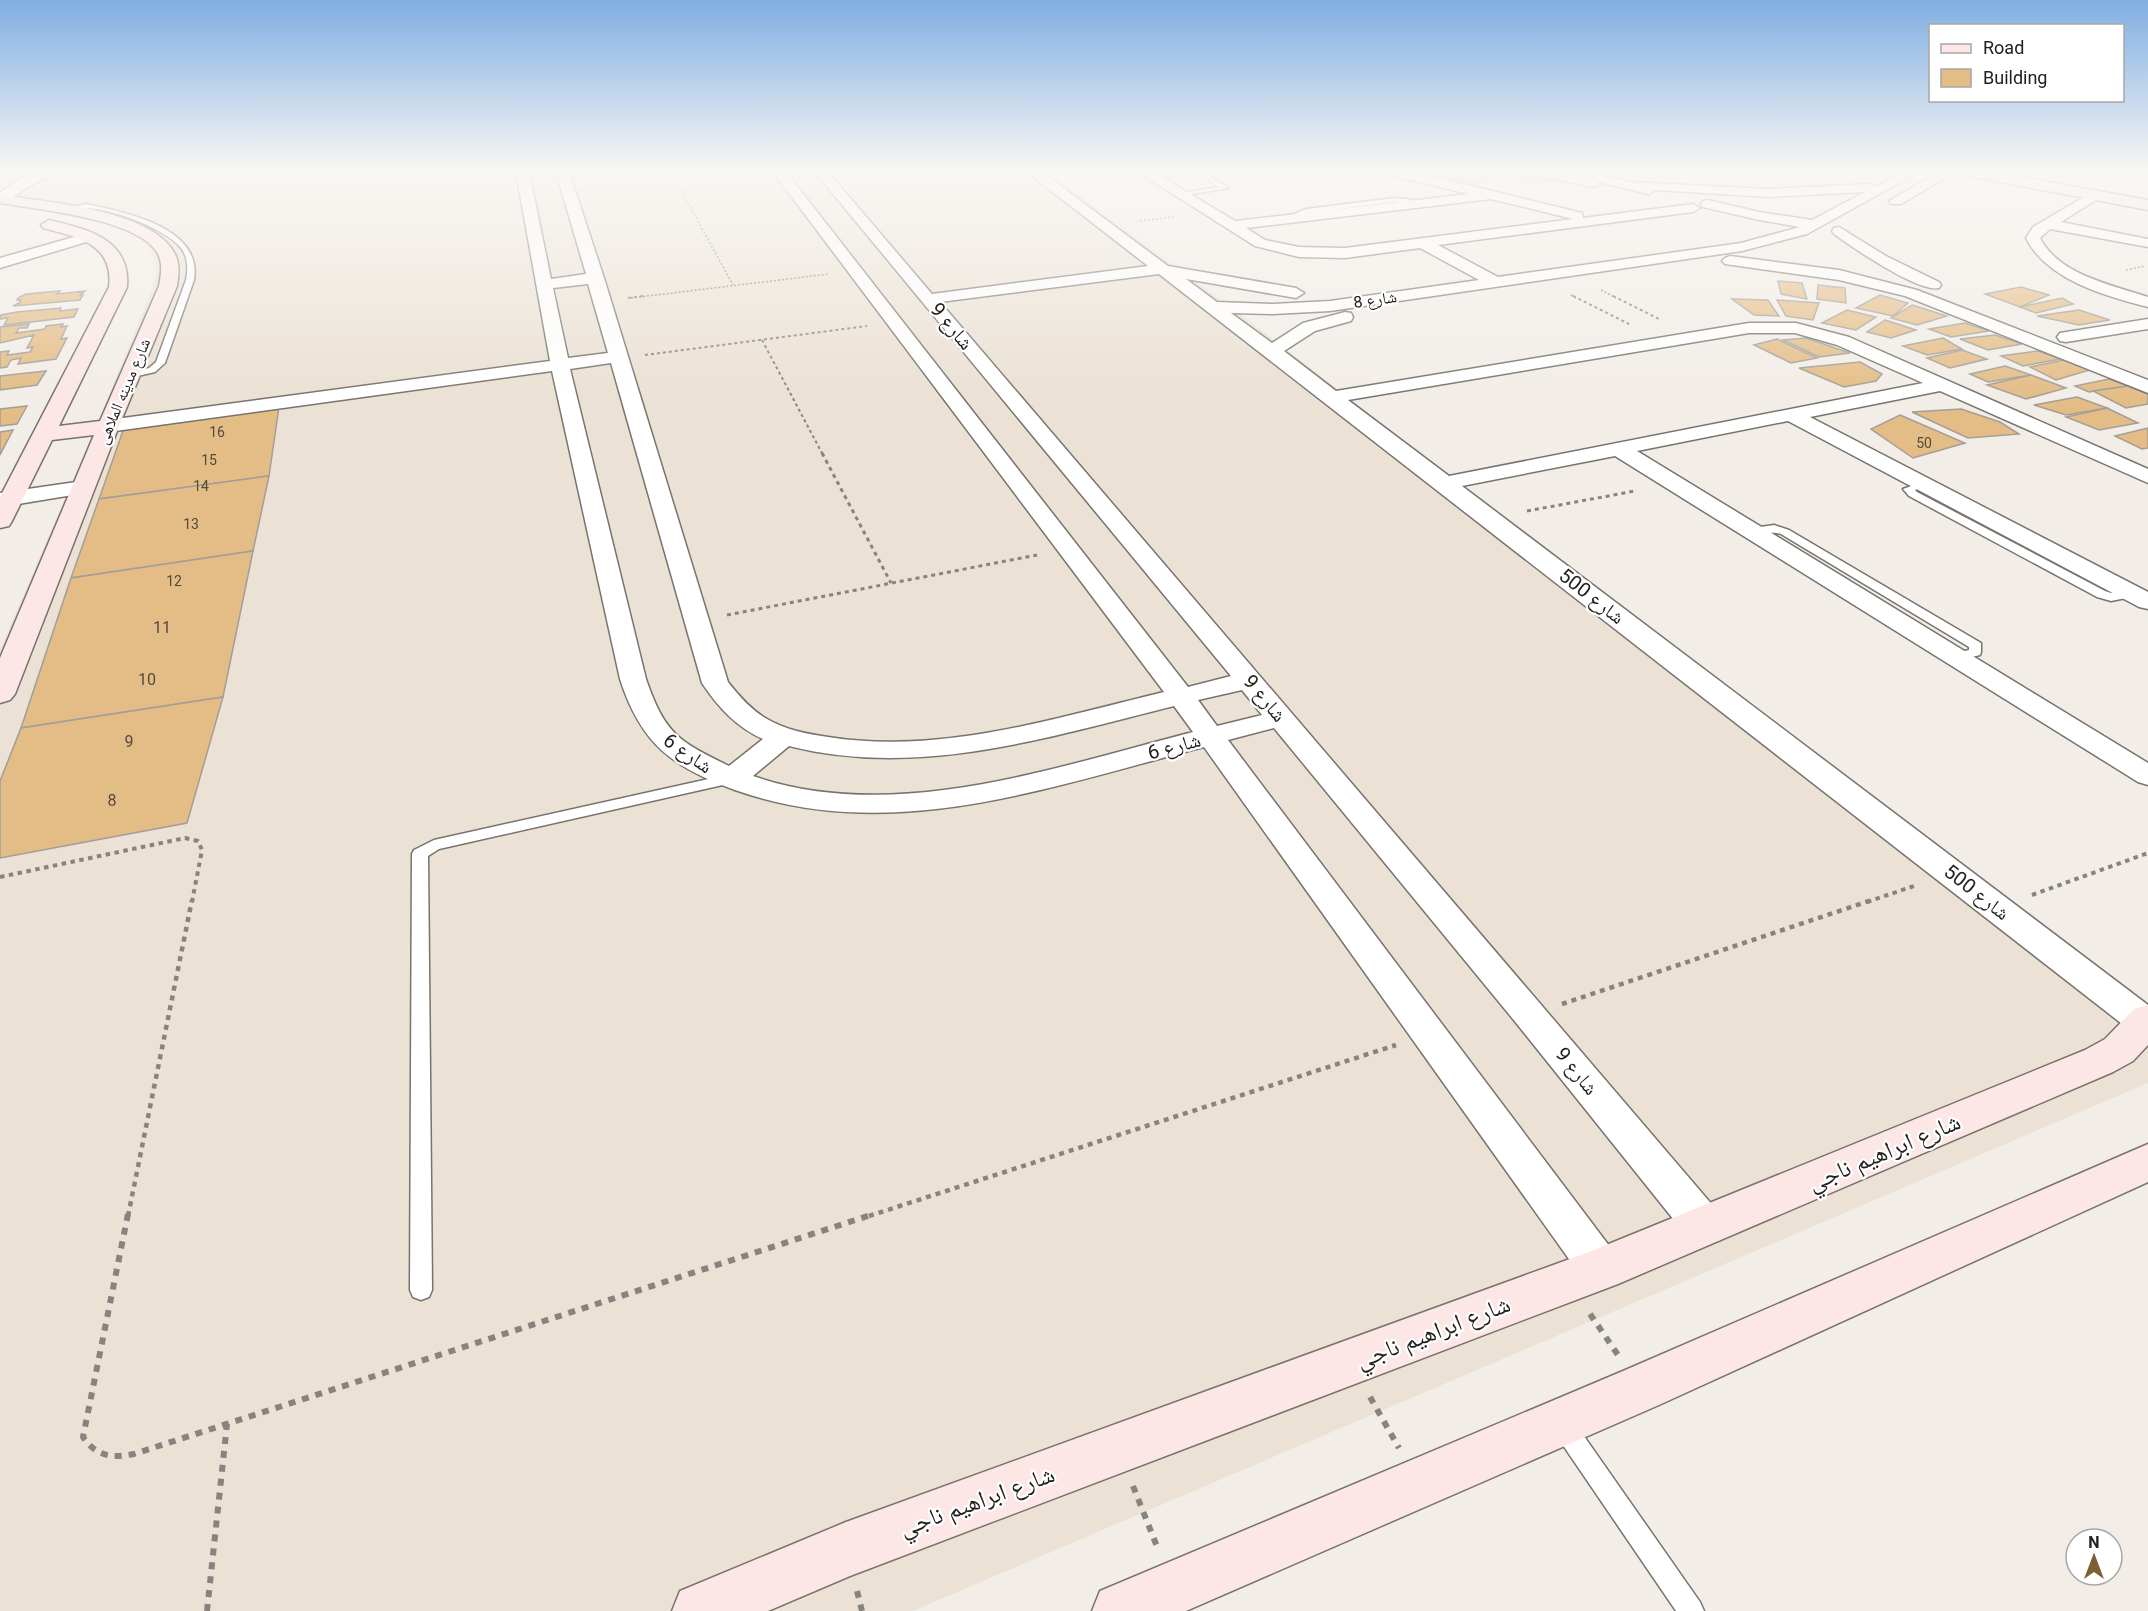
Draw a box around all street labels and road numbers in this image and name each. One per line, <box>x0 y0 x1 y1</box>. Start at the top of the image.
street label: شارع 8 <box>1352 287 1398 313</box>
street label: شارع 9 <box>925 298 979 355</box>
street label: شارع مدينه الملاهى <box>93 335 155 447</box>
street label: شارع 500 <box>1554 563 1630 630</box>
street label: شارع 9 <box>1238 670 1292 727</box>
street label: شارع 6 <box>1145 727 1204 766</box>
street label: شارع 6 <box>658 728 717 779</box>
street label: شارع 500 <box>1939 859 2015 926</box>
street label: شارع 9 <box>1550 1042 1603 1100</box>
street label: شارع ابراهيم ناجي <box>1803 1107 1967 1201</box>
street label: شارع ابراهيم ناجي <box>1352 1290 1516 1379</box>
street label: شارع ابراهيم ناجي <box>896 1460 1060 1547</box>

